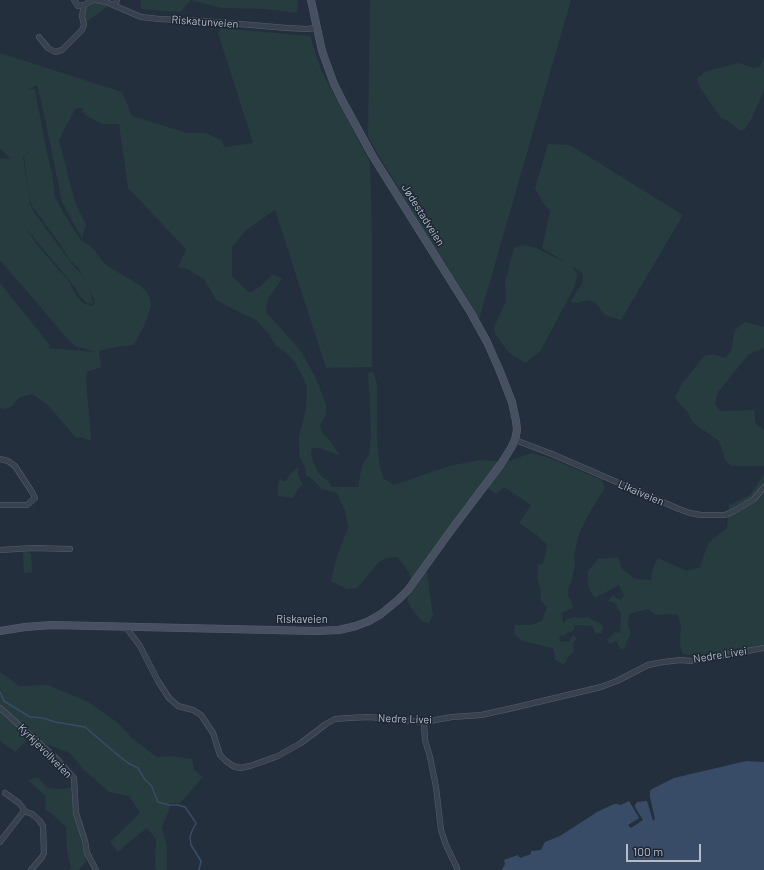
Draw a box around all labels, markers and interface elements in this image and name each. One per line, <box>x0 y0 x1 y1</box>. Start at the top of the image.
street label: Riskatunveien <box>171 13 239 31</box>
street label: Jødestadveien <box>399 182 447 248</box>
street label: Likaiveien <box>616 477 666 509</box>
street label: Riskaveien <box>276 612 328 626</box>
street label: Nedre Livei <box>692 644 748 666</box>
street label: Nedre Livei <box>378 711 432 727</box>
street label: Kyrkjevollveien <box>15 721 75 781</box>
scale bar <box>628 836 703 862</box>
text: 100 m <box>633 844 663 858</box>

